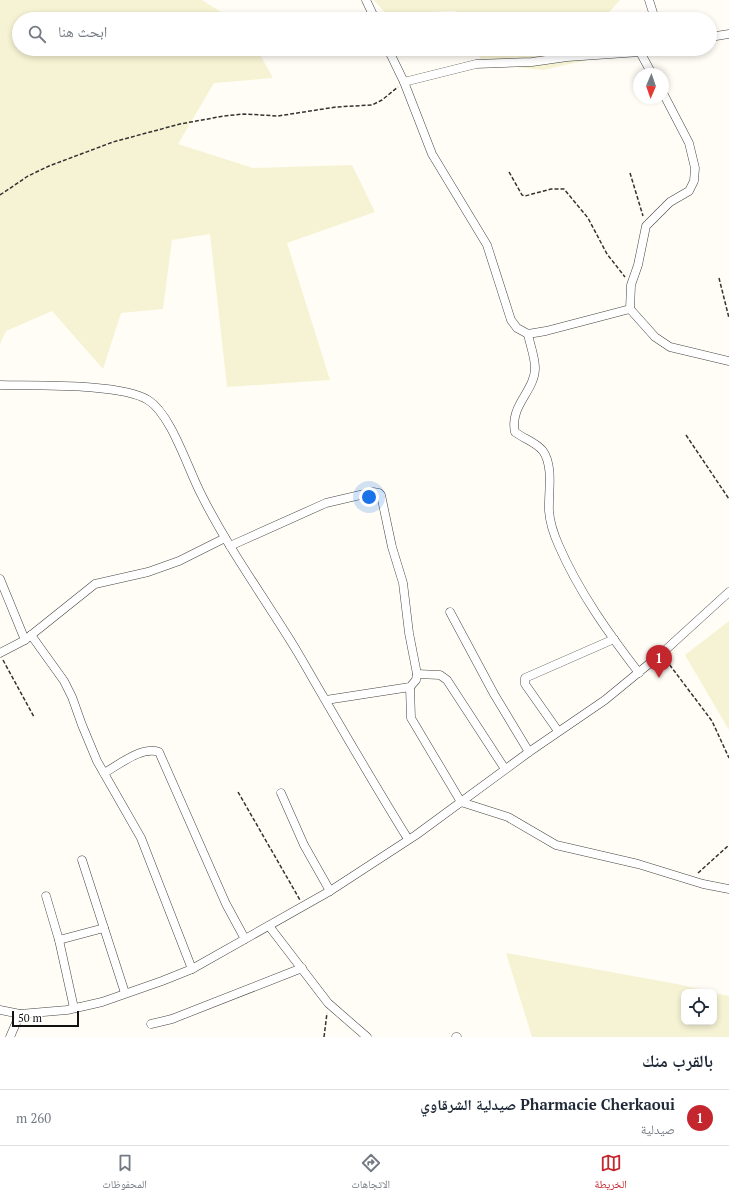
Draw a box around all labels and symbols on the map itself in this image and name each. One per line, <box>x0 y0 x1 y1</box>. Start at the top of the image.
north arrow <box>633 68 669 104</box>
your location <box>359 487 379 507</box>
pin: 1 <box>646 645 672 678</box>
scale bar <box>12 1009 79 1028</box>

